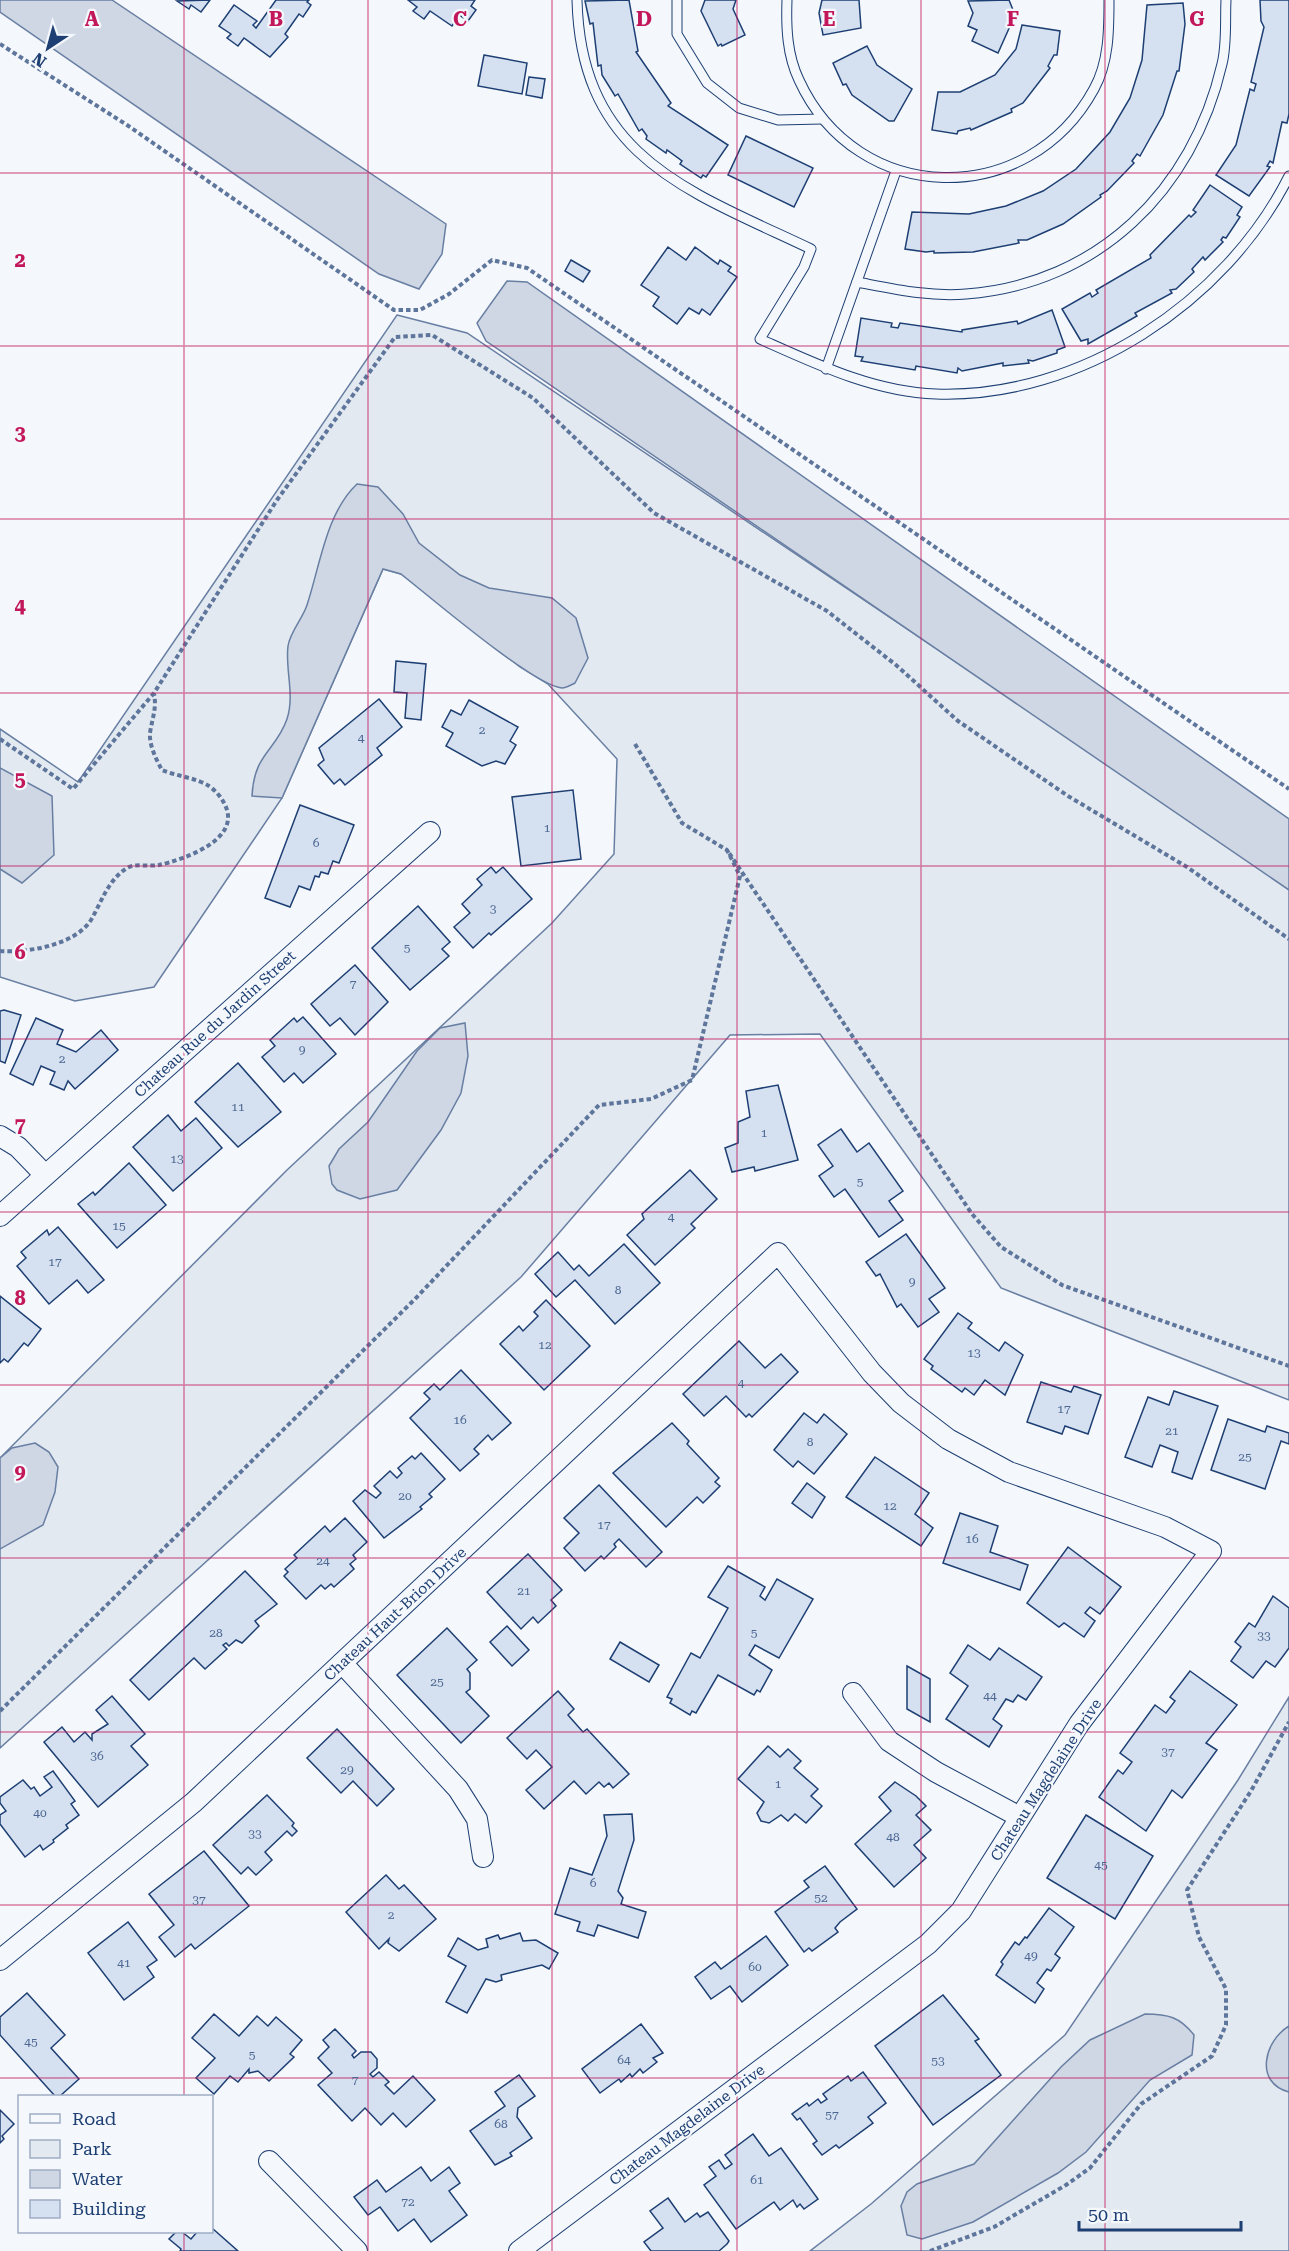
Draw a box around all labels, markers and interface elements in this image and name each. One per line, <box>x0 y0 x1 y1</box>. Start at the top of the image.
text: A <box>85 7 100 31</box>
text: B <box>269 7 283 31</box>
text: C <box>453 7 467 31</box>
text: D <box>636 7 652 31</box>
text: E <box>823 7 836 31</box>
text: F <box>1007 7 1019 31</box>
text: G <box>1189 7 1205 31</box>
north arrow <box>18 18 78 78</box>
text: N <box>29 48 50 71</box>
text: 2 <box>14 248 26 272</box>
text: 3 <box>14 421 26 445</box>
text: 4 <box>14 594 26 618</box>
house number: 2 <box>479 723 486 737</box>
house number: 4 <box>358 731 365 745</box>
text: 5 <box>14 767 26 791</box>
house number: 1 <box>544 821 551 835</box>
house number: 6 <box>313 836 320 850</box>
house number: 3 <box>490 902 497 916</box>
text: 6 <box>14 940 26 964</box>
house number: 5 <box>404 941 411 955</box>
street label: Chateau Rue du Jardin Street <box>131 947 300 1101</box>
house number: 7 <box>350 977 357 991</box>
house number: 9 <box>299 1043 306 1057</box>
house number: 2 <box>59 1052 66 1066</box>
house number: 11 <box>231 1100 245 1114</box>
text: 7 <box>14 1113 26 1137</box>
house number: 1 <box>761 1126 768 1140</box>
house number: 13 <box>170 1152 184 1166</box>
house number: 5 <box>857 1175 864 1189</box>
house number: 4 <box>668 1210 675 1224</box>
house number: 15 <box>112 1219 126 1233</box>
house number: 17 <box>48 1255 62 1269</box>
house number: 9 <box>909 1275 916 1289</box>
house number: 8 <box>615 1283 622 1297</box>
text: 8 <box>14 1286 26 1310</box>
house number: 12 <box>538 1338 552 1352</box>
house number: 13 <box>967 1346 981 1360</box>
house number: 4 <box>738 1376 745 1390</box>
house number: 17 <box>1057 1402 1071 1416</box>
house number: 16 <box>453 1413 467 1427</box>
house number: 21 <box>1165 1424 1179 1438</box>
house number: 8 <box>807 1435 814 1449</box>
house number: 25 <box>1238 1450 1252 1464</box>
text: 9 <box>14 1460 26 1484</box>
house number: 20 <box>398 1489 412 1503</box>
house number: 12 <box>883 1499 897 1513</box>
house number: 17 <box>597 1518 611 1532</box>
house number: 16 <box>965 1532 979 1546</box>
street label: Chateau Haut-Brion Drive <box>320 1543 470 1685</box>
house number: 24 <box>316 1554 330 1568</box>
house number: 21 <box>517 1584 531 1598</box>
house number: 28 <box>209 1626 223 1640</box>
house number: 5 <box>751 1626 758 1640</box>
house number: 33 <box>1257 1629 1271 1643</box>
house number: 25 <box>430 1675 444 1689</box>
house number: 44 <box>983 1689 997 1703</box>
street label: Chateau Magdelaine Drive <box>987 1696 1105 1864</box>
house number: 37 <box>1161 1745 1175 1759</box>
house number: 36 <box>90 1749 104 1763</box>
house number: 29 <box>340 1763 354 1777</box>
house number: 1 <box>775 1777 782 1791</box>
house number: 40 <box>33 1806 47 1820</box>
house number: 33 <box>248 1827 262 1841</box>
house number: 48 <box>886 1830 900 1844</box>
house number: 45 <box>1094 1858 1108 1872</box>
house number: 6 <box>590 1876 597 1890</box>
house number: 52 <box>814 1891 828 1905</box>
house number: 37 <box>192 1893 206 1907</box>
house number: 2 <box>388 1908 395 1922</box>
house number: 49 <box>1024 1949 1038 1963</box>
house number: 41 <box>117 1956 131 1970</box>
house number: 60 <box>748 1960 762 1974</box>
house number: 45 <box>24 2035 38 2049</box>
house number: 5 <box>249 2048 256 2062</box>
house number: 64 <box>617 2053 631 2067</box>
house number: 53 <box>931 2054 945 2068</box>
street label: Chateau Magdelaine Drive <box>606 2061 768 2189</box>
house number: 7 <box>352 2073 359 2087</box>
legend <box>18 2095 213 2233</box>
text: Road <box>72 2108 117 2129</box>
house number: 57 <box>825 2108 839 2122</box>
house number: 68 <box>494 2117 508 2131</box>
text: Park <box>72 2138 112 2159</box>
text: Water <box>72 2168 123 2189</box>
house number: 61 <box>750 2173 764 2187</box>
scale bar <box>1079 2194 1241 2232</box>
house number: 72 <box>401 2195 415 2209</box>
text: Building <box>72 2198 146 2219</box>
text: 50 m <box>1088 2204 1129 2225</box>

